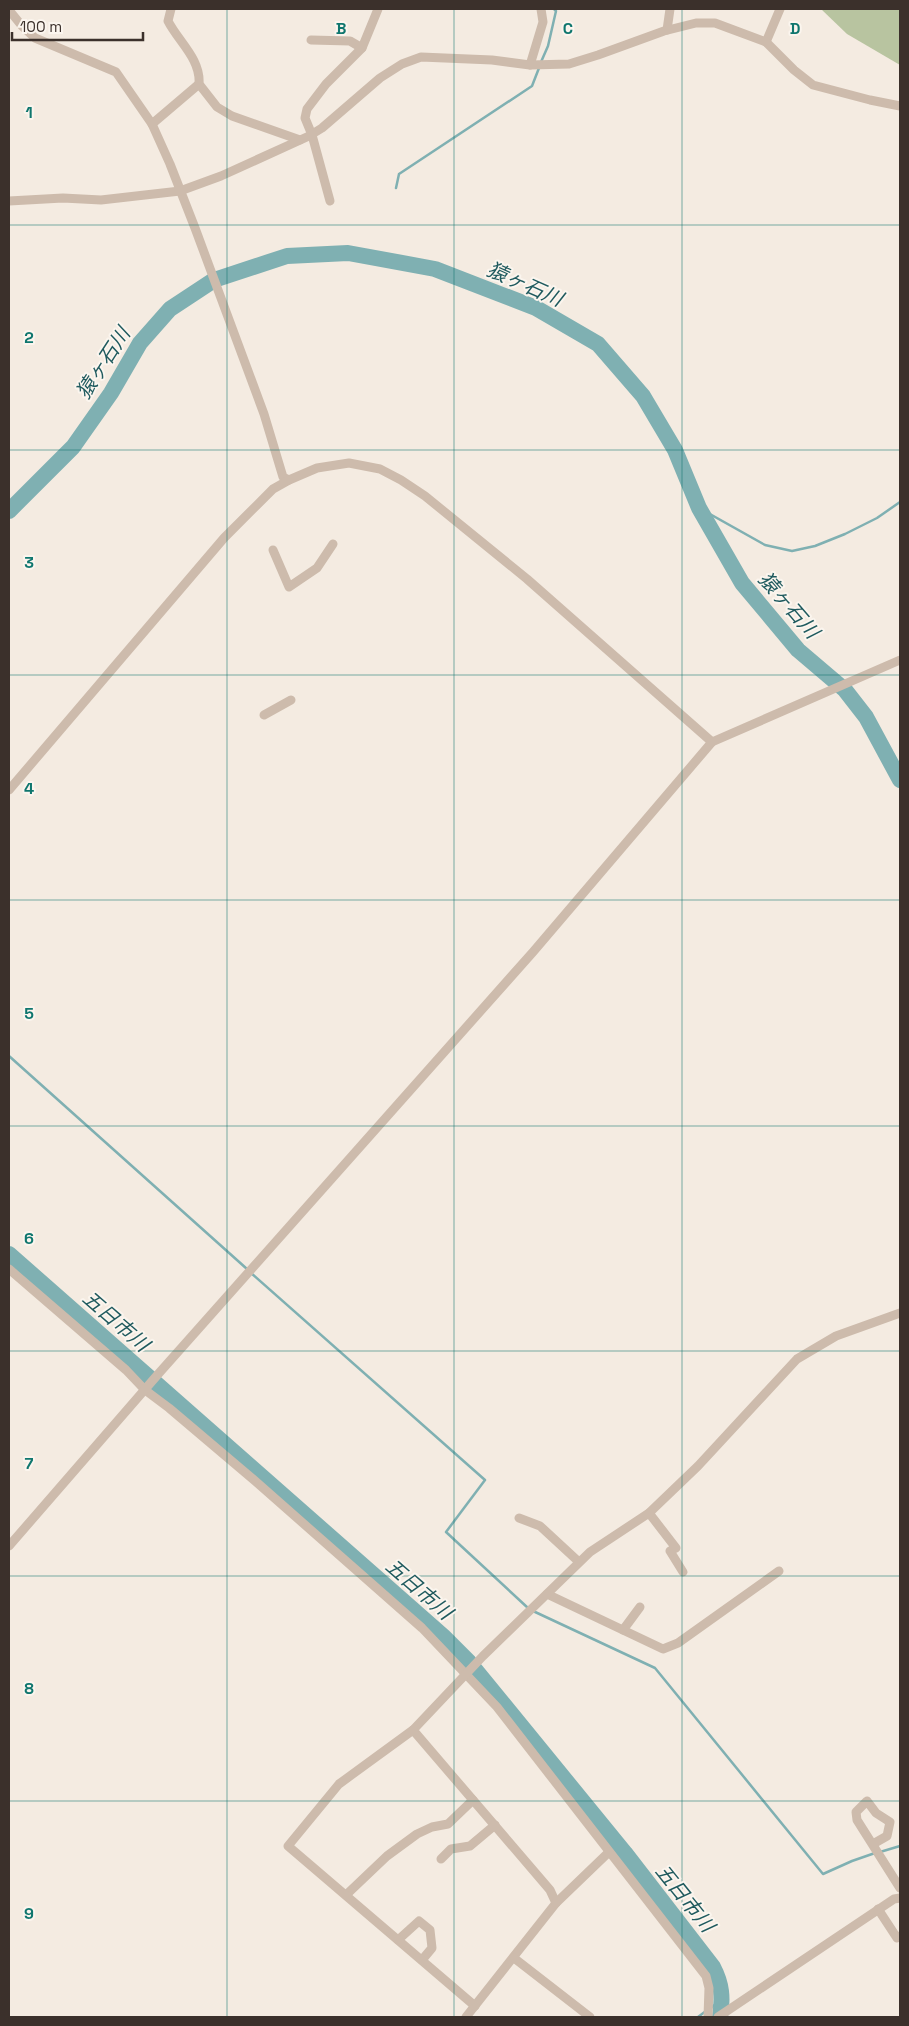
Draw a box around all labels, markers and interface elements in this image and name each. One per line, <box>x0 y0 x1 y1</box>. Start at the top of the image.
scale bar <box>12 10 144 42</box>
text: 100 m <box>20 17 62 36</box>
text: B <box>336 18 346 39</box>
text: C <box>563 18 573 39</box>
text: D <box>790 18 800 39</box>
text: 1 <box>25 102 33 123</box>
water label: 猿ヶ石川 <box>483 256 569 313</box>
water label: 猿ヶ石川 <box>70 321 137 404</box>
text: 2 <box>24 327 34 348</box>
text: 3 <box>24 552 34 573</box>
water label: 猿ヶ石川 <box>753 566 826 645</box>
text: 4 <box>24 778 34 799</box>
text: 5 <box>24 1003 34 1024</box>
text: 6 <box>24 1228 34 1249</box>
water label: 五日市川 <box>77 1285 156 1358</box>
text: 7 <box>25 1453 34 1474</box>
water label: 五日市川 <box>380 1553 459 1626</box>
text: 8 <box>24 1678 34 1699</box>
water label: 五日市川 <box>650 1859 722 1939</box>
text: 9 <box>24 1903 34 1924</box>

